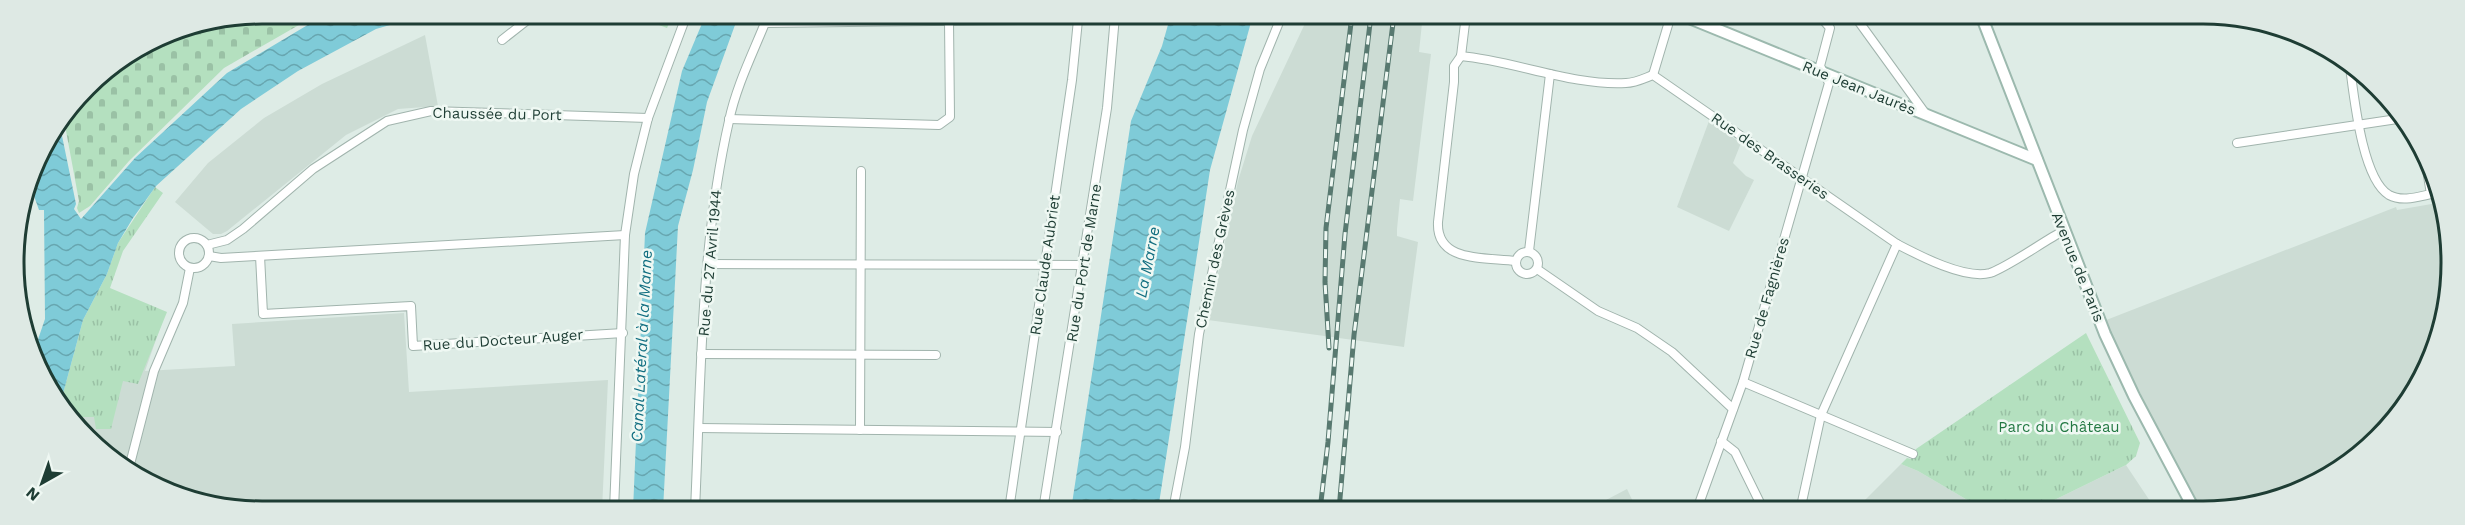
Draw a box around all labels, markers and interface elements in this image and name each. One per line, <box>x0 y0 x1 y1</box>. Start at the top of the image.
street label: Rue Jean Jaurès <box>1800 57 1918 119</box>
street label: Chaussée du Port <box>432 104 563 124</box>
street label: Rue des Brasseries <box>1708 109 1832 203</box>
street label: Rue du Port de Marne <box>1063 182 1105 344</box>
street label: Chemin des Grèves <box>1191 188 1239 330</box>
street label: Rue du 27 Avril 1944 <box>695 189 725 337</box>
street label: Rue Claude Aubriet <box>1026 193 1064 336</box>
street label: Avenue de Paris <box>2048 209 2108 325</box>
water label: La Marne <box>1131 225 1164 299</box>
street label: Rue de Fagnières <box>1741 235 1793 361</box>
water label: Canal Latéral à la Marne <box>627 249 656 443</box>
street label: Rue du Docteur Auger <box>422 325 584 355</box>
park label: Parc du Château <box>1998 418 2120 436</box>
north arrow <box>12 453 72 513</box>
text: N <box>22 483 43 505</box>

